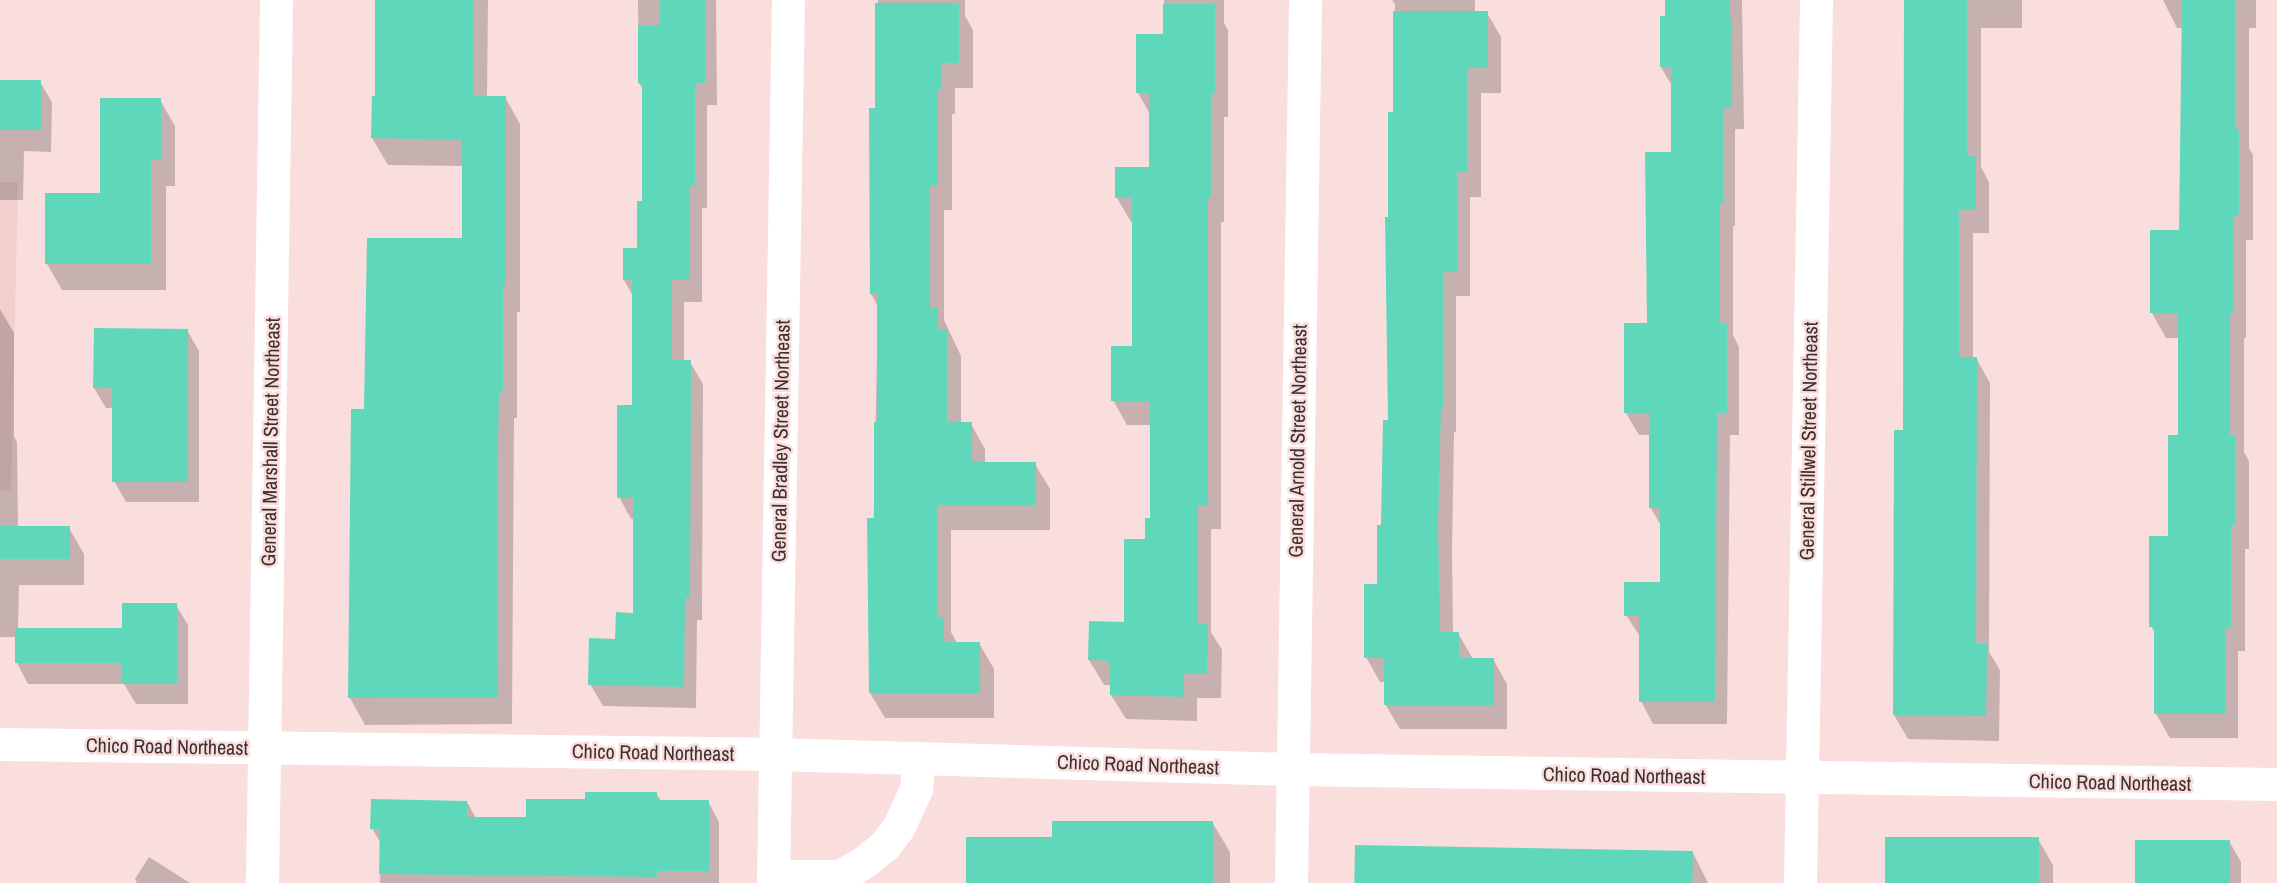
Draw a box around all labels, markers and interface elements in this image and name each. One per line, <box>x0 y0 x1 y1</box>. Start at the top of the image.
street label: General Marshall Street Northeast <box>256 317 284 567</box>
street label: General Bradley Street Northeast <box>766 320 794 562</box>
street label: General Stillwel Street Northeast <box>1794 321 1822 561</box>
street label: General Arnold Street Northeast <box>1283 324 1311 558</box>
street label: Chico Road Northeast <box>86 733 248 759</box>
street label: Chico Road Northeast <box>572 739 734 765</box>
street label: Chico Road Northeast <box>1057 749 1219 779</box>
street label: Chico Road Northeast <box>1543 762 1705 788</box>
street label: Chico Road Northeast <box>2029 769 2191 795</box>

